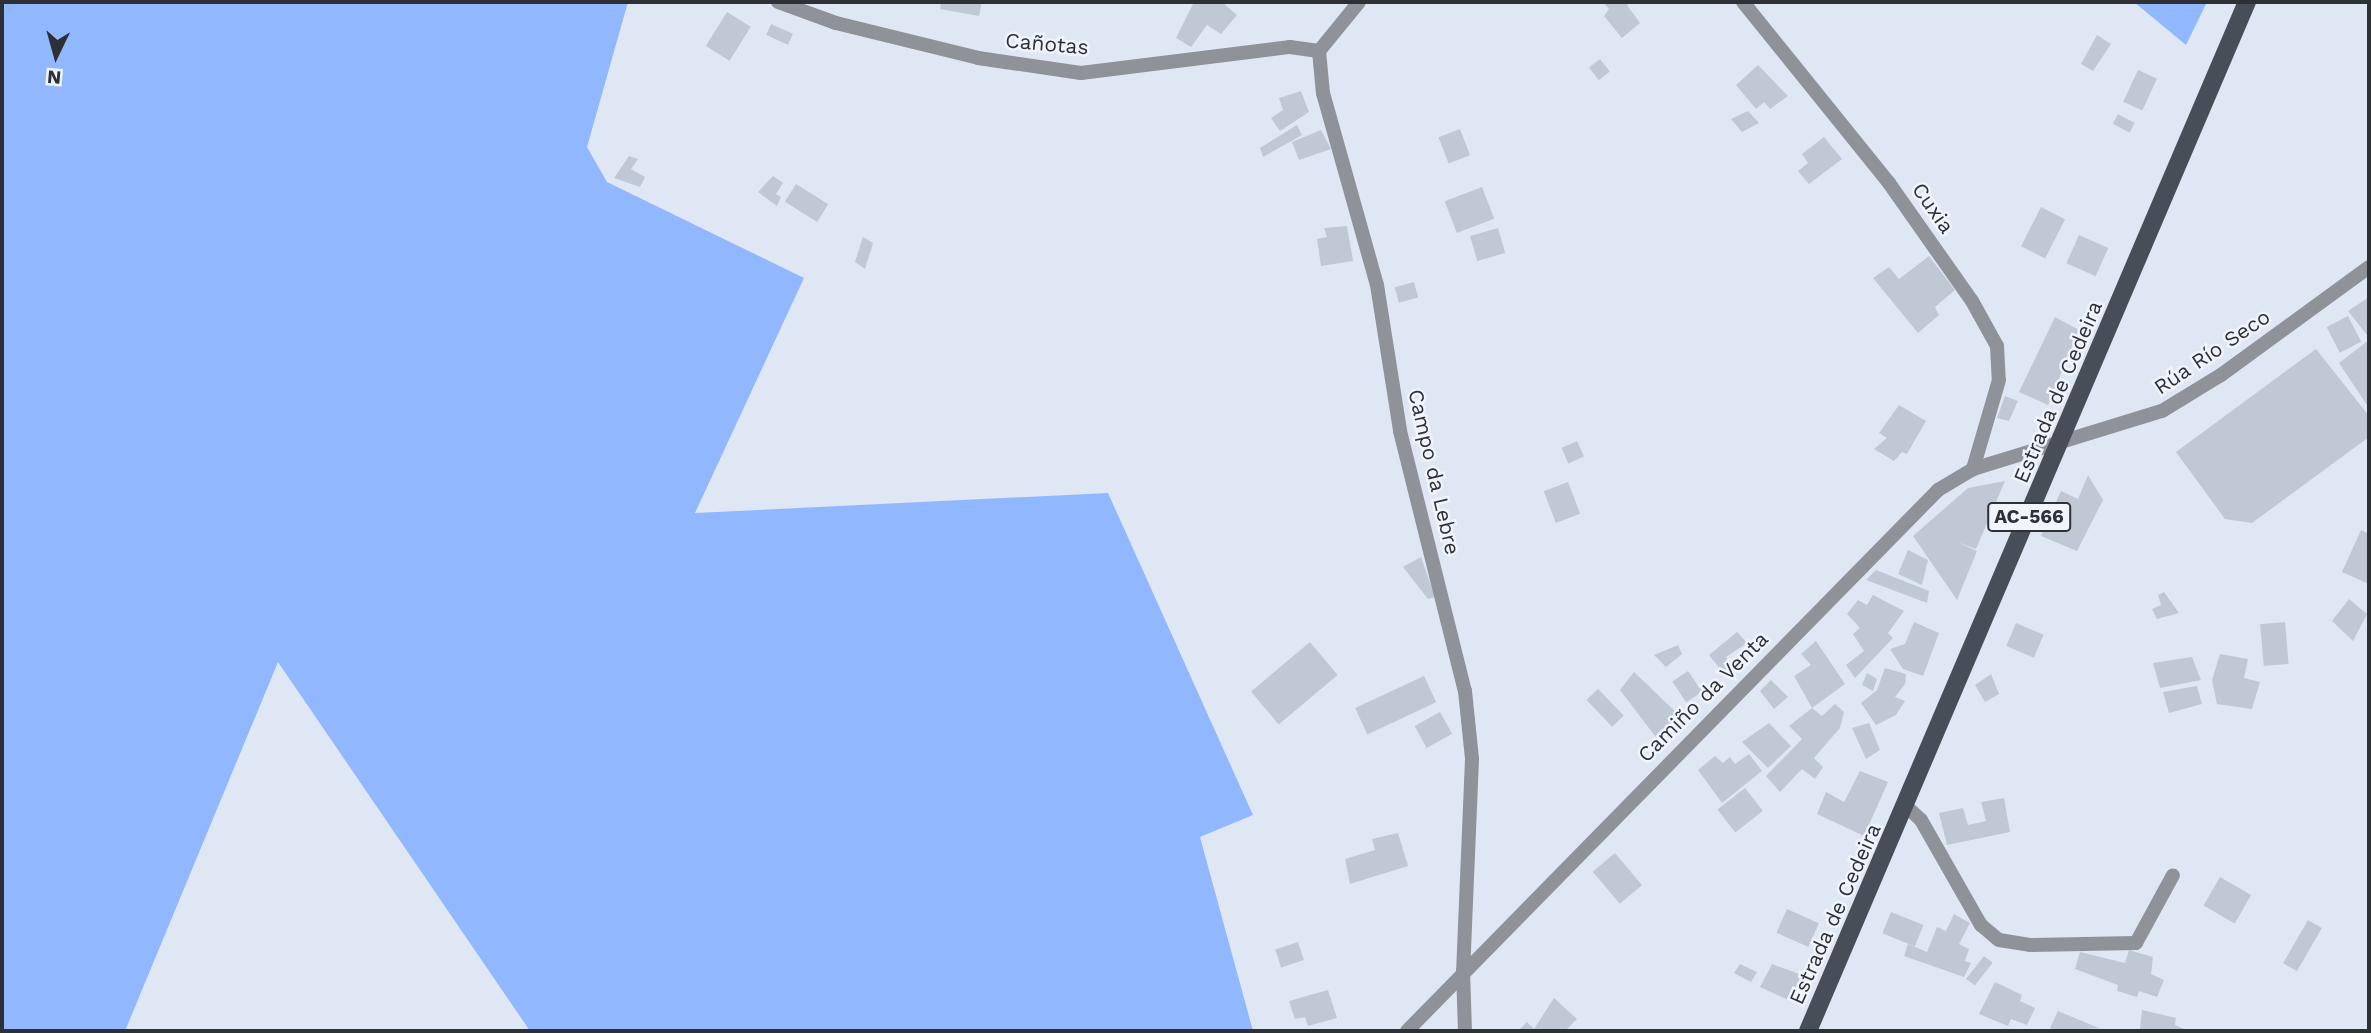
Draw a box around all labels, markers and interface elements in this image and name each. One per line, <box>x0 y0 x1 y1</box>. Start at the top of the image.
north arrow <box>21 21 91 91</box>
street label: Cañotas <box>1004 28 1090 60</box>
text: N <box>46 65 62 89</box>
street label: Cuxia <box>1907 178 1959 238</box>
street label: Estrada de Cedeira <box>2008 297 2108 487</box>
street label: Rúa Río Seco <box>2149 304 2275 400</box>
street label: Campo da Lebre <box>1403 387 1465 557</box>
road number: AC-566 <box>1987 502 2071 532</box>
street label: Camiño da Venta <box>1632 626 1774 768</box>
street label: Estrada de Cedeira <box>1784 820 1886 1008</box>

